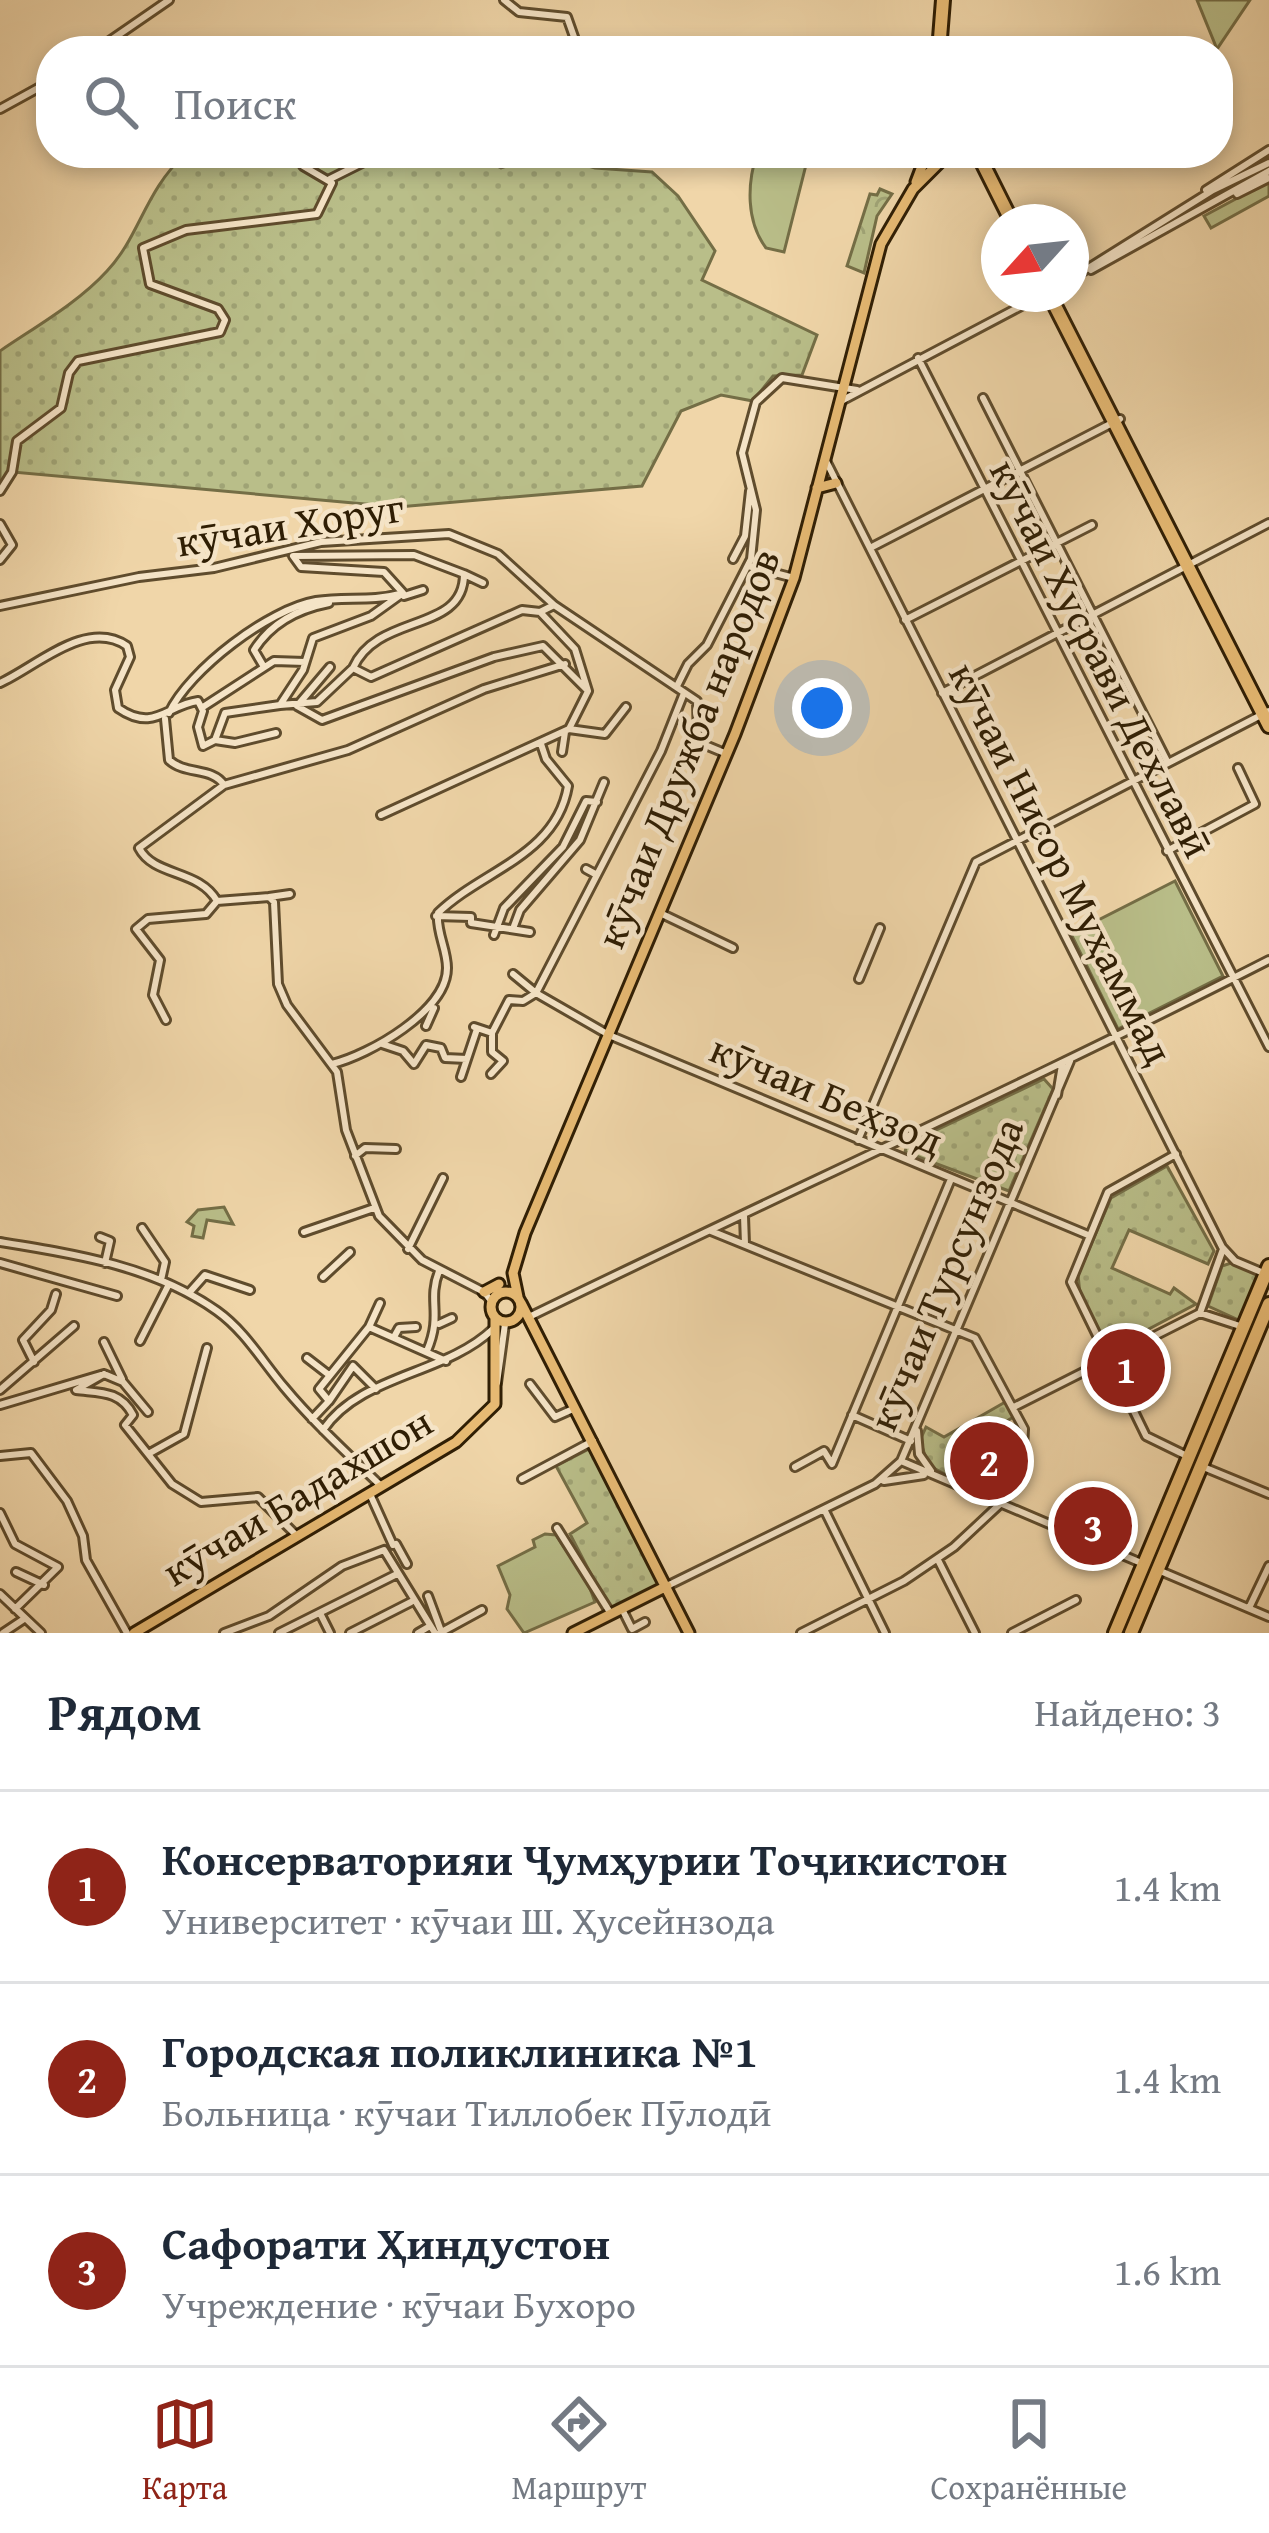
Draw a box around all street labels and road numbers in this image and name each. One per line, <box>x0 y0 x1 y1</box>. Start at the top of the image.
street label: кӯчаи Хусрави Дехлавӣ <box>975 448 1230 868</box>
street label: кӯчаи Хоруг <box>172 475 408 572</box>
street label: кӯчаи Дружба народов <box>579 539 795 957</box>
street label: кӯчаи Нисор Муҳаммад <box>935 651 1190 1075</box>
street label: кӯчаи Беҳзод <box>701 1017 953 1170</box>
street label: кӯчаи Турсунзода <box>851 1108 1038 1440</box>
street label: кӯчаи Бадахшон <box>150 1391 443 1600</box>

